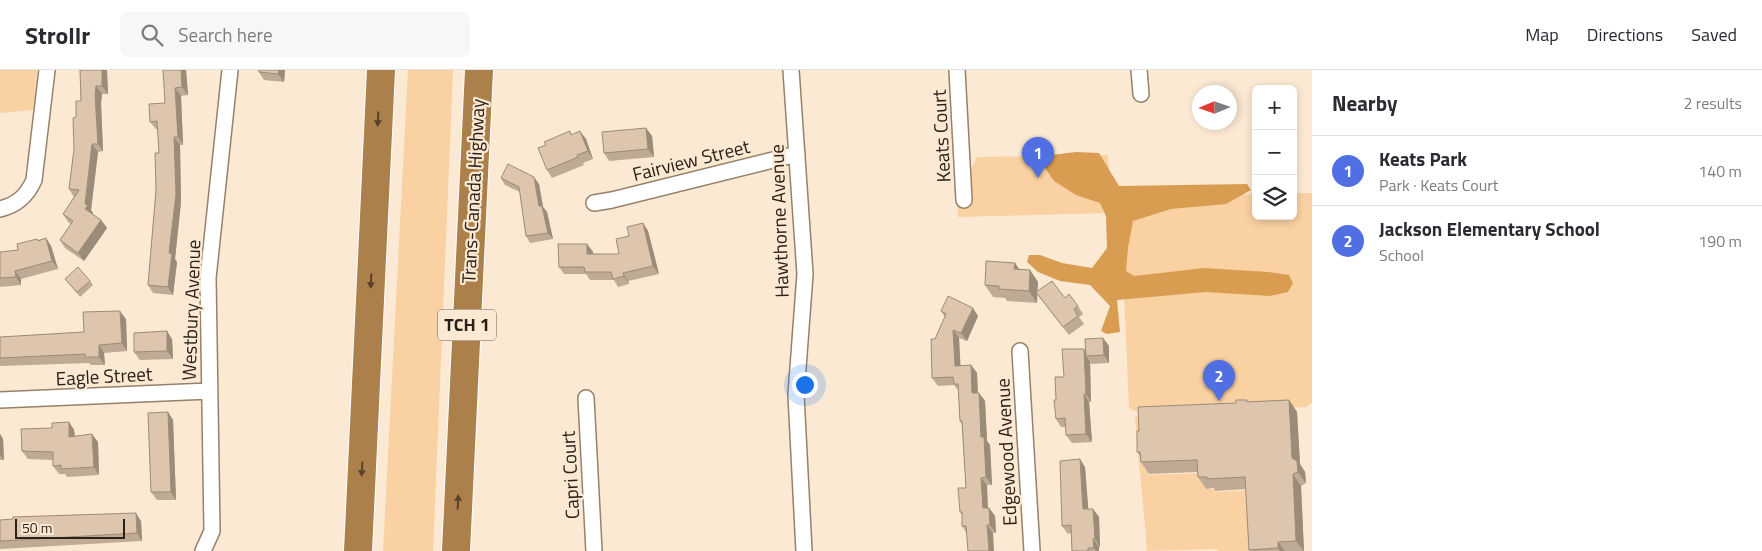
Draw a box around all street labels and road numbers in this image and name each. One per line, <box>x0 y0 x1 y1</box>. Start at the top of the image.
street label: Keats Court <box>924 89 957 183</box>
street label: Trans-Canada Highway <box>453 98 492 284</box>
street label: Fairview Street <box>629 131 753 188</box>
street label: Hawthorne Avenue <box>761 144 796 298</box>
street label: Westbury Avenue <box>174 239 207 381</box>
road number: TCH 1 <box>438 310 496 340</box>
street label: Eagle Street <box>55 358 153 393</box>
street label: Edgewood Avenue <box>987 377 1024 527</box>
street label: Capri Court <box>553 430 586 520</box>

